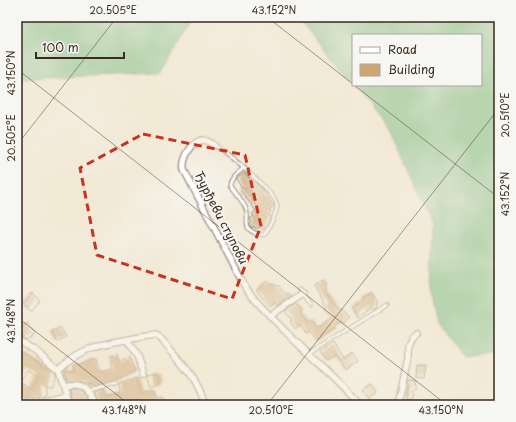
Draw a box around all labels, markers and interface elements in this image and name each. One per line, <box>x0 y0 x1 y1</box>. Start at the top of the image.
text: 20.505°E <box>89 2 137 17</box>
text: 43.152°N <box>252 2 296 17</box>
scale bar <box>36 34 124 60</box>
legend <box>352 34 482 86</box>
text: 100 m <box>42 38 79 56</box>
text: Road <box>388 40 417 58</box>
text: 43.150°N <box>3 50 18 96</box>
text: Building <box>388 60 435 78</box>
text: 20.510°E <box>497 93 512 138</box>
text: 20.505°E <box>3 114 18 162</box>
street label: Ђурђеви ступови <box>191 168 253 267</box>
text: 43.152°N <box>497 172 512 216</box>
text: 43.148°N <box>3 298 18 343</box>
text: 43.148°N <box>102 402 147 417</box>
text: 20.510°E <box>249 402 294 417</box>
text: 43.150°N <box>418 402 464 417</box>

